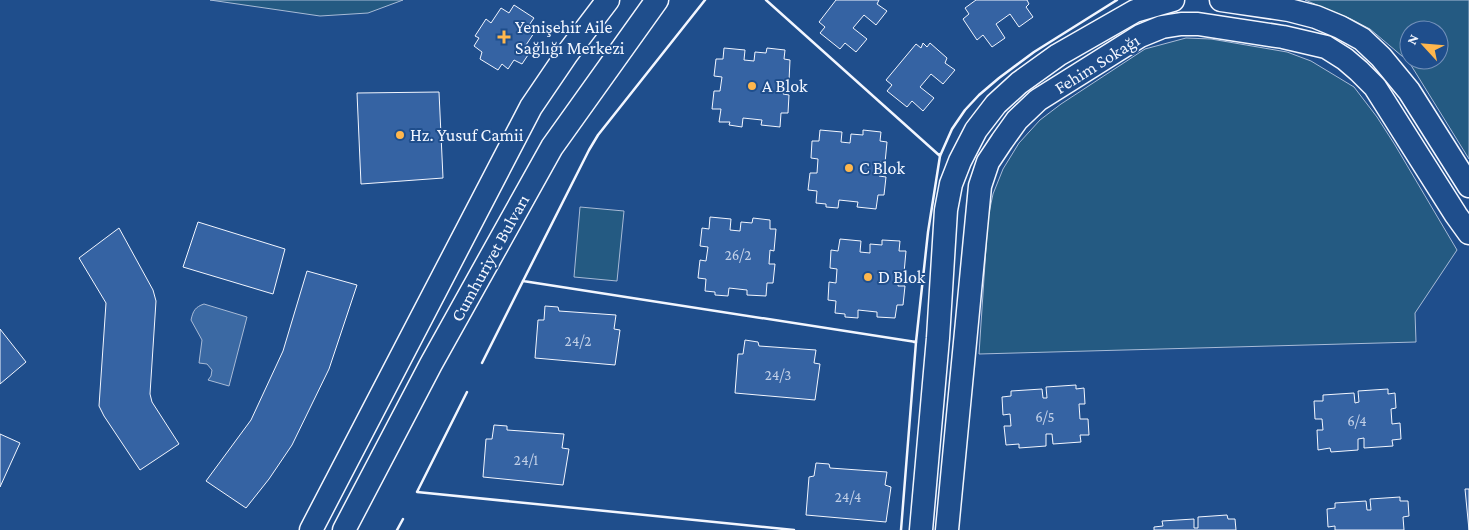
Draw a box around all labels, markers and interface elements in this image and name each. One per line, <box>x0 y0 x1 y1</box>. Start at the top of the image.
place label: Yenişehir Aile Sağlığı Merkezi <box>515 17 625 58</box>
north arrow <box>1399 20 1449 70</box>
marker: Yenişehir Aile Sağlığı Merkezi <box>497 30 511 44</box>
street label: Fehim Sokağı <box>1051 30 1143 98</box>
text: N <box>1403 31 1422 47</box>
place label: A Blok <box>762 76 808 96</box>
marker: A Blok <box>746 80 758 92</box>
place label: Hz. Yusuf Camii <box>410 125 524 145</box>
marker: Hz. Yusuf Camii <box>394 129 406 141</box>
place label: C Blok <box>859 158 905 178</box>
marker: C Blok <box>843 162 855 174</box>
street label: Cumhuriyet Bulvarı <box>447 191 533 325</box>
house number: 26/2 <box>725 247 751 263</box>
place label: D Blok <box>878 267 926 287</box>
marker: D Blok <box>862 271 874 283</box>
house number: 24/2 <box>565 333 591 349</box>
house number: 24/3 <box>765 367 791 383</box>
house number: 6/5 <box>1035 409 1055 425</box>
house number: 6/4 <box>1347 413 1367 429</box>
house number: 24/1 <box>514 452 538 468</box>
house number: 24/4 <box>835 489 861 505</box>

